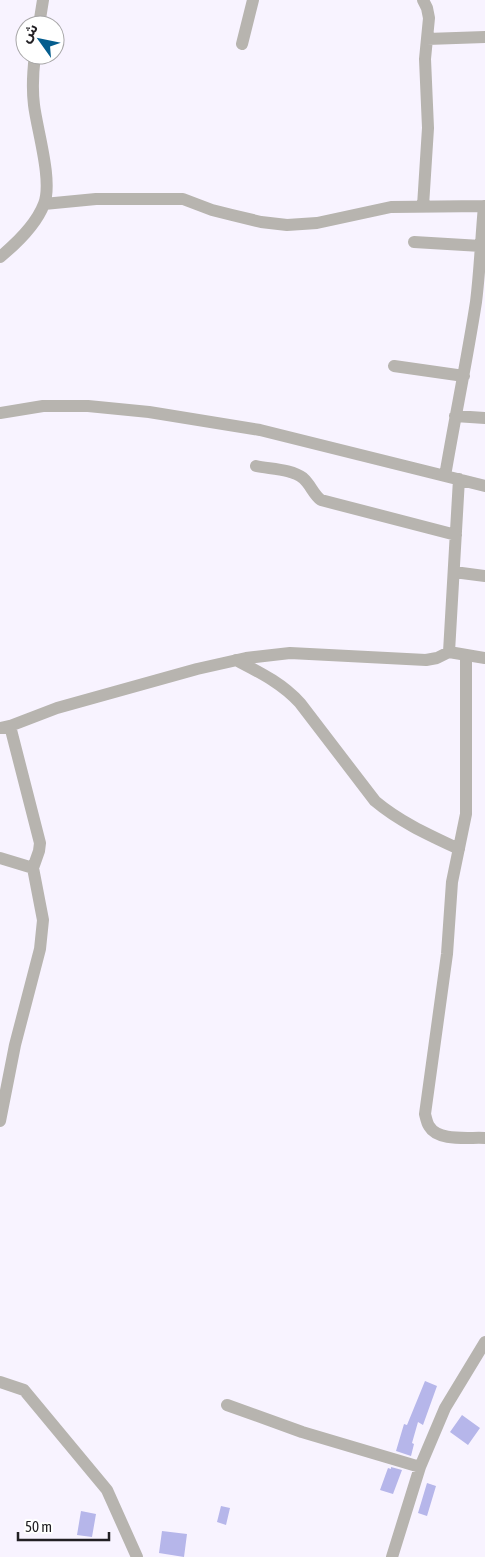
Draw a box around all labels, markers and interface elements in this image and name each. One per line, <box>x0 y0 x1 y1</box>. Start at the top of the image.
north arrow <box>15 15 65 65</box>
text: ش <box>17 21 41 45</box>
scale bar <box>18 1510 109 1542</box>
text: 50 m <box>25 1518 52 1535</box>

